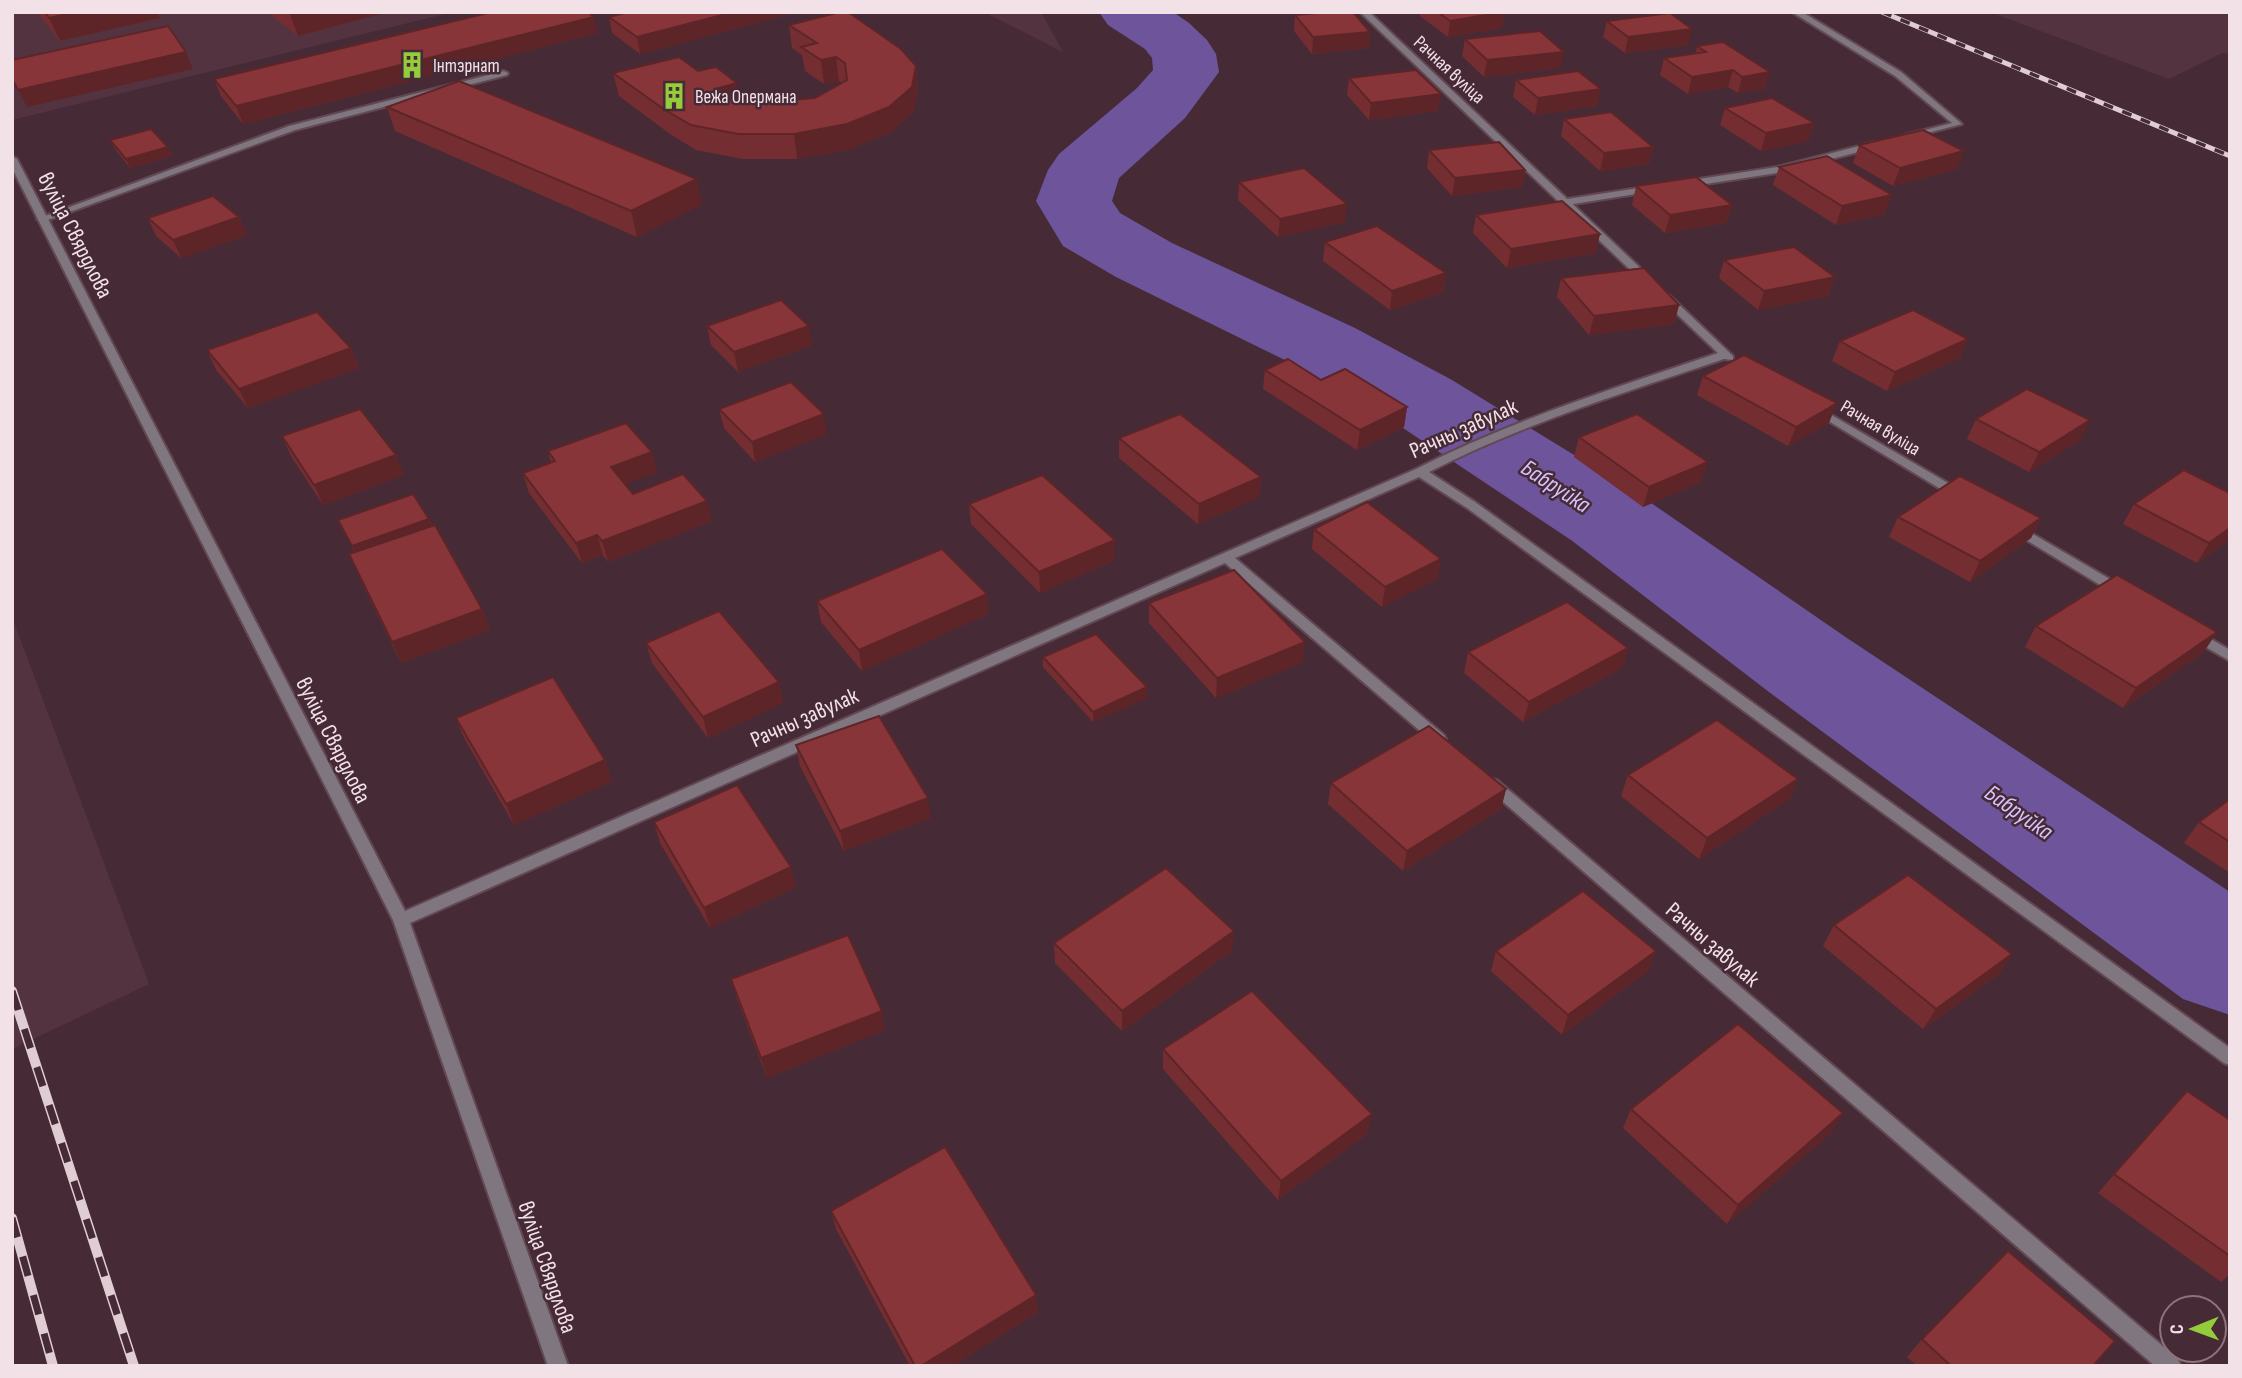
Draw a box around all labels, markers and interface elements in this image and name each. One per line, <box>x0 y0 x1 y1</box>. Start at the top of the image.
street label: Рачная вуліца <box>1409 31 1489 109</box>
building icon: Інтэрнат <box>397 50 427 80</box>
place label: Інтэрнат <box>433 55 500 78</box>
building icon: Вежа Опермана <box>659 81 689 111</box>
place label: Вежа Опермана <box>695 86 797 109</box>
street label: вуліца Свярдлова <box>31 168 119 303</box>
street label: Рачны завулак <box>1405 393 1522 465</box>
street label: Рачная вуліца <box>1836 395 1924 461</box>
water label: Бабруйка <box>1516 453 1596 520</box>
street label: вуліца Свярдлова <box>289 673 377 808</box>
street label: Рачны завулак <box>746 682 863 754</box>
water label: Бабруйка <box>1979 779 2059 846</box>
street label: Рачны завулак <box>1660 896 1765 993</box>
street label: вуліца Свярдлова <box>511 1198 583 1337</box>
north arrow <box>2158 1294 2228 1364</box>
text: С <box>2166 1324 2189 1334</box>

